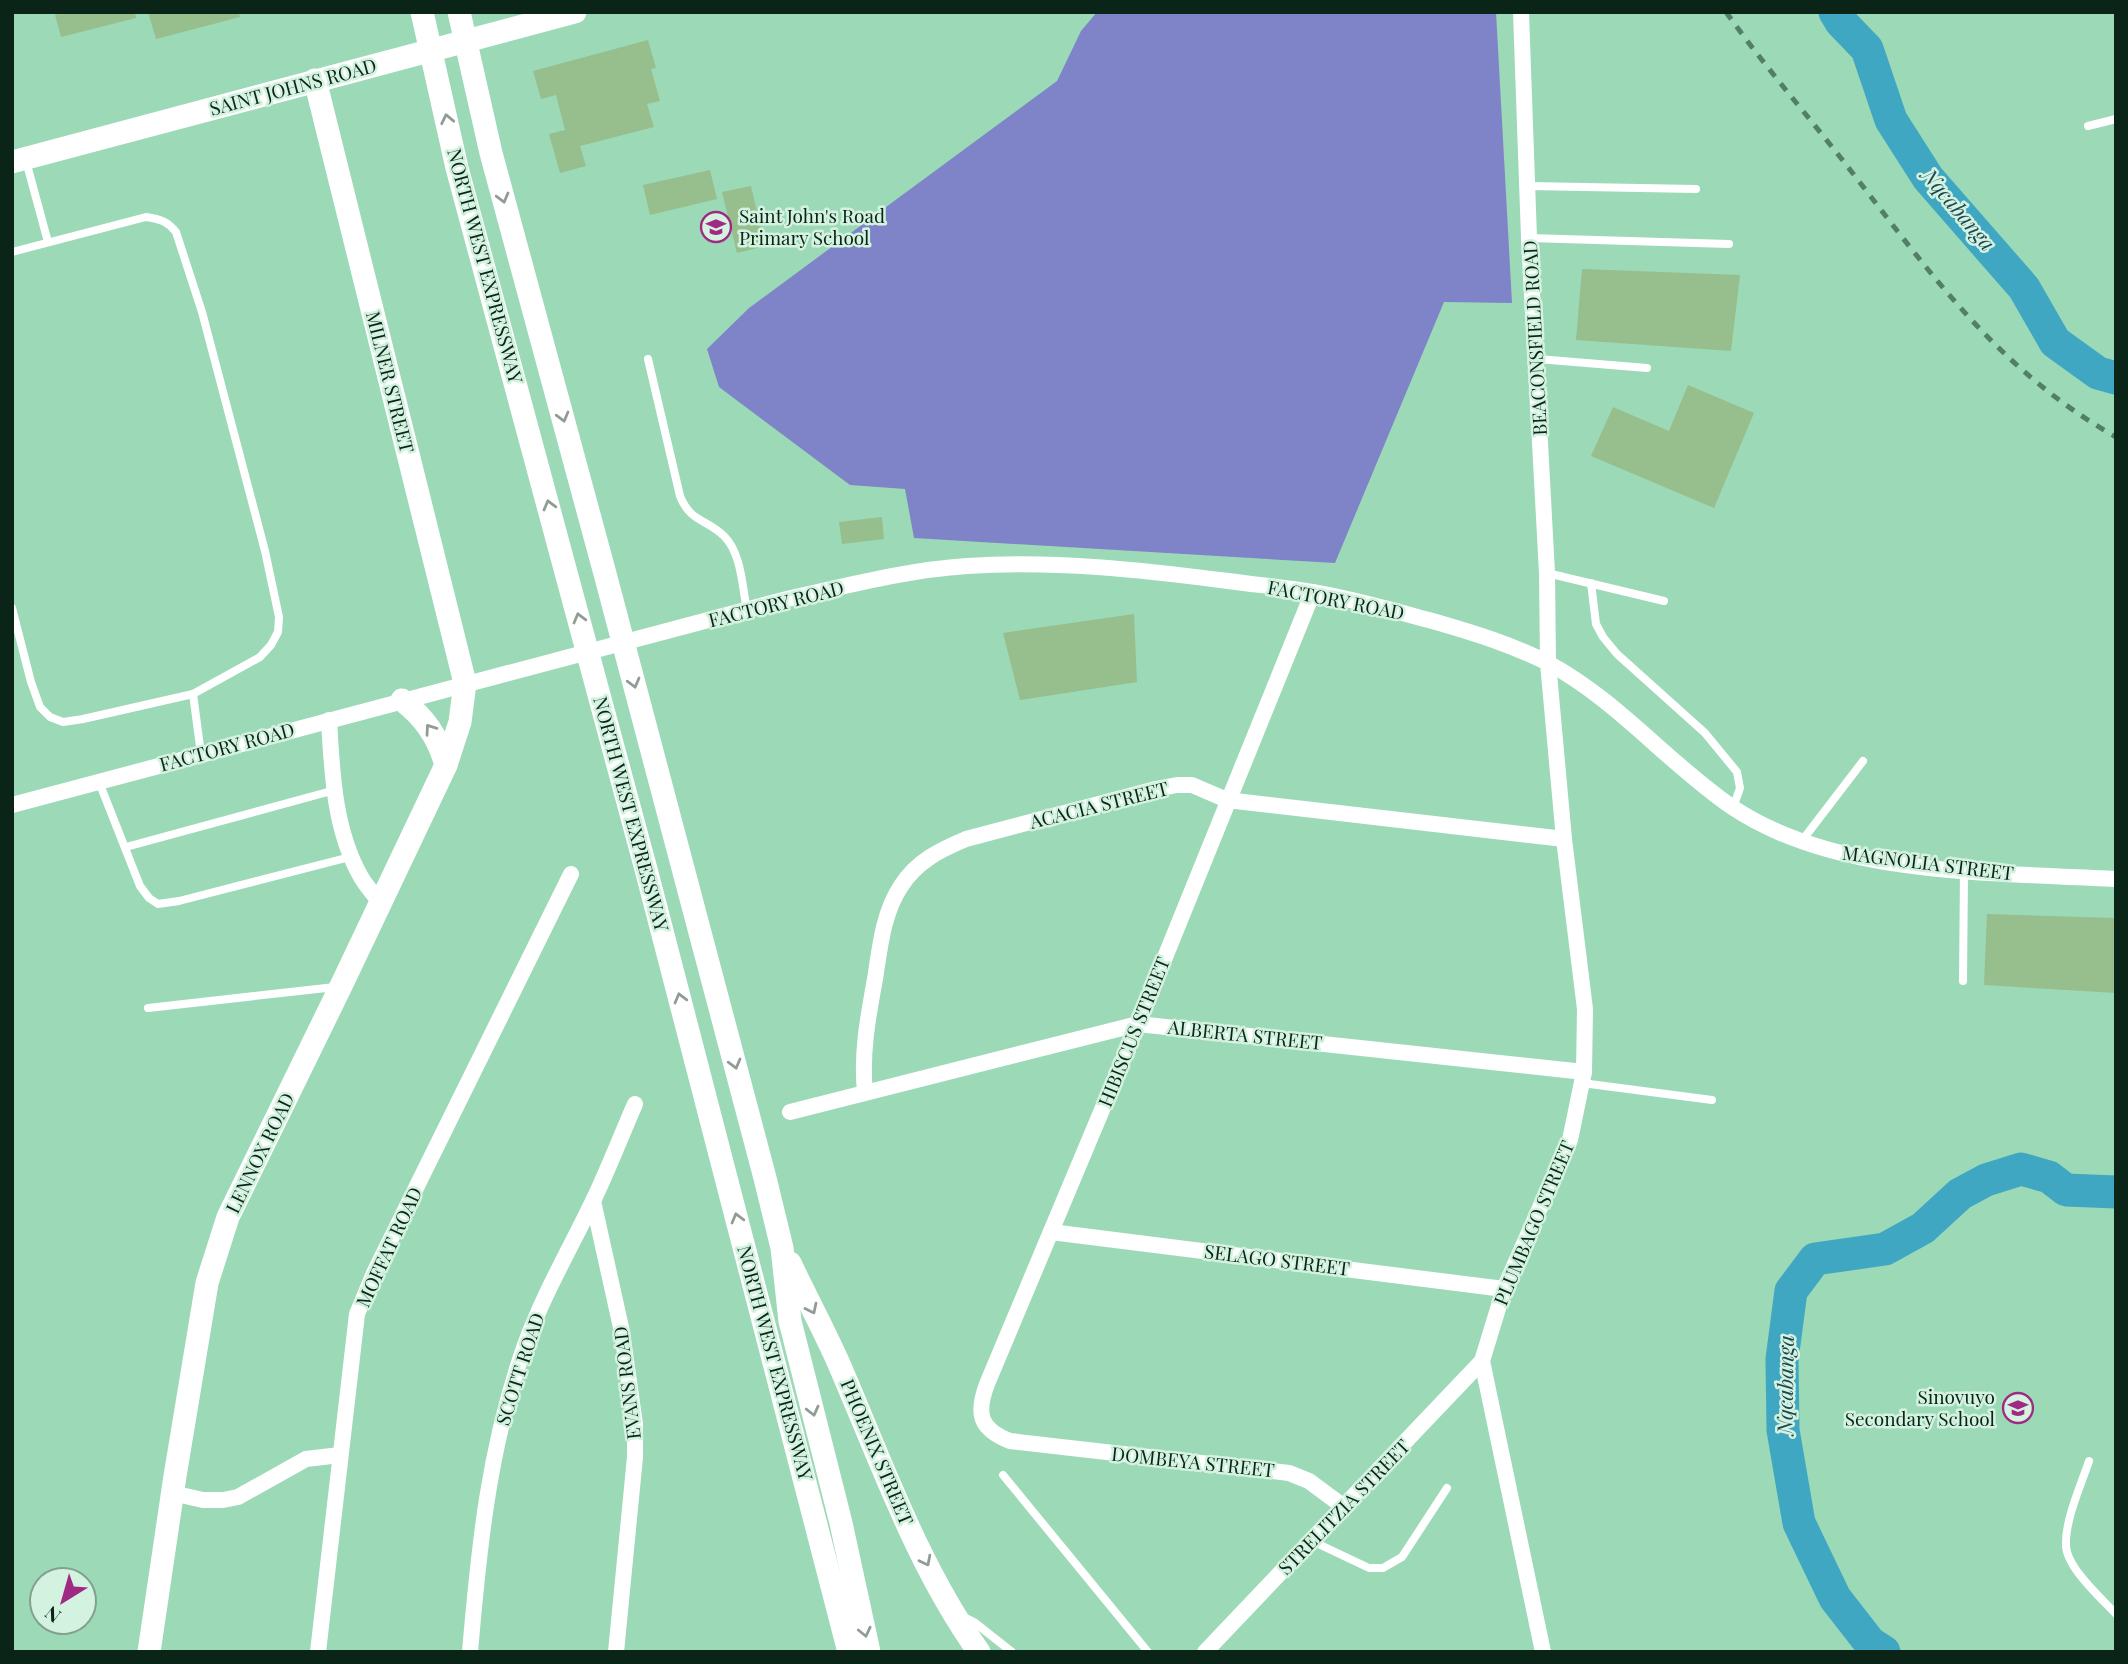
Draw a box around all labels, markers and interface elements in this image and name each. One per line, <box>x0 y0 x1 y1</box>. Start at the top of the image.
street label: SAINT JOHNS ROAD <box>206 51 379 121</box>
one-way arrow <box>440 113 455 125</box>
street label: NORTH WEST EXPRESSWAY <box>442 145 530 387</box>
water label: Nqcabanga <box>1915 160 2002 256</box>
one-way arrow <box>495 192 509 204</box>
place label: Saint John's Road Primary School <box>739 202 885 250</box>
school or university icon: Saint John's Road Primary School <box>699 210 733 244</box>
street label: BEACONSFIELD ROAD <box>1516 240 1552 436</box>
street label: MILNER STREET <box>361 308 421 456</box>
one-way arrow <box>555 411 569 423</box>
one-way arrow <box>542 499 557 511</box>
street label: FACTORY ROAD <box>1266 573 1407 625</box>
street label: FACTORY ROAD <box>705 574 846 632</box>
one-way arrow <box>572 612 587 624</box>
one-way arrow <box>626 677 641 689</box>
street label: NORTH WEST EXPRESSWAY <box>588 693 676 935</box>
street label: FACTORY ROAD <box>156 716 297 777</box>
one-way arrow <box>426 724 438 737</box>
street label: ACACIA STREET <box>1026 774 1171 834</box>
street label: MAGNOLIA STREET <box>1841 839 2016 885</box>
street label: HIBISCUS STREET <box>1091 953 1175 1110</box>
one-way arrow <box>674 992 688 1004</box>
street label: ALBERTA STREET <box>1166 1013 1324 1055</box>
one-way arrow <box>727 1058 742 1070</box>
street label: LENNOX ROAD <box>219 1088 299 1217</box>
street label: PLUMBAGO STREET <box>1487 1136 1580 1309</box>
street label: MOFFAT ROAD <box>349 1182 427 1311</box>
one-way arrow <box>731 1212 745 1224</box>
street label: SELAGO STREET <box>1203 1237 1351 1281</box>
street label: NORTH WEST EXPRESSWAY <box>732 1242 820 1484</box>
one-way arrow <box>804 1302 818 1314</box>
street label: SCOTT ROAD <box>489 1309 549 1428</box>
street label: EVANS ROAD <box>606 1325 646 1441</box>
water label: Nqcabanga <box>1769 1335 1799 1437</box>
street label: PHOENIX STREET <box>835 1374 921 1529</box>
place label: Sinovuyo Secondary School <box>1845 1383 1996 1431</box>
school or university icon: Sinovuyo Secondary School <box>2001 1391 2035 1425</box>
one-way arrow <box>805 1405 819 1417</box>
street label: STRELITZIA STREET <box>1272 1433 1415 1580</box>
street label: DOMBEYA STREET <box>1110 1440 1276 1483</box>
one-way arrow <box>918 1553 932 1566</box>
north arrow <box>28 1566 98 1636</box>
text: N <box>39 1601 65 1630</box>
one-way arrow <box>857 1626 871 1638</box>

